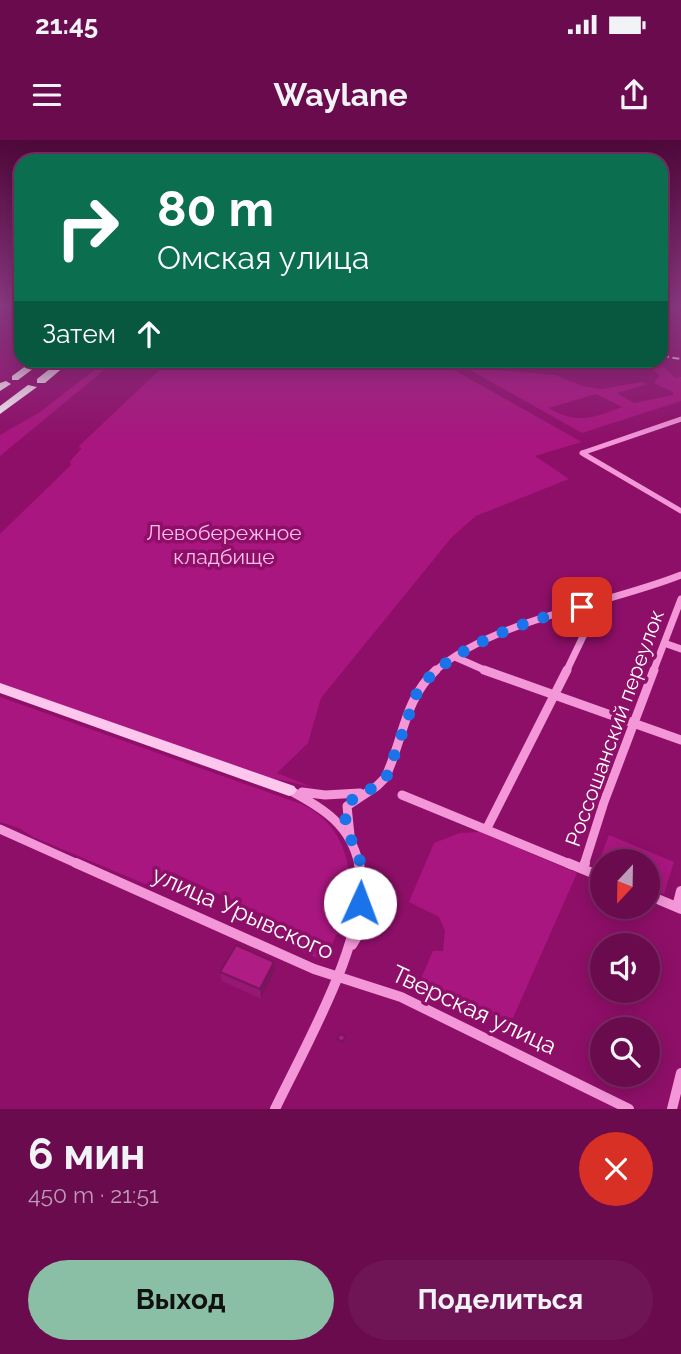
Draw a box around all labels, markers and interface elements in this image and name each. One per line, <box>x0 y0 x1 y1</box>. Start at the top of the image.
text: 21:45 <box>35 10 98 40</box>
icon: menu <box>28 76 66 114</box>
text: Waylane <box>273 76 408 113</box>
icon: share <box>615 76 653 114</box>
text: 80 m <box>157 180 274 237</box>
icon: right <box>42 182 133 273</box>
text: Омская улица <box>157 239 369 276</box>
icon: ahead <box>130 315 168 353</box>
text: Затем <box>42 319 116 349</box>
park label: Левобережное кладбище <box>146 520 302 569</box>
pin <box>552 577 612 637</box>
icon: arrive <box>563 588 601 626</box>
street label: Россошанский переулок <box>560 606 669 850</box>
north arrow <box>590 849 660 919</box>
map controls <box>590 849 660 1087</box>
street label: улица Урывского <box>148 859 339 966</box>
position arrow <box>323 866 397 940</box>
button: sound <box>590 933 660 1003</box>
street label: Тверская улица <box>387 959 561 1060</box>
button: search <box>590 1017 660 1087</box>
text: 6 мин <box>28 1130 145 1179</box>
button: close <box>579 1132 653 1206</box>
text: 450 m · 21:51 <box>28 1181 159 1208</box>
button: Выход <box>28 1260 334 1340</box>
button: Поделиться <box>348 1260 653 1340</box>

